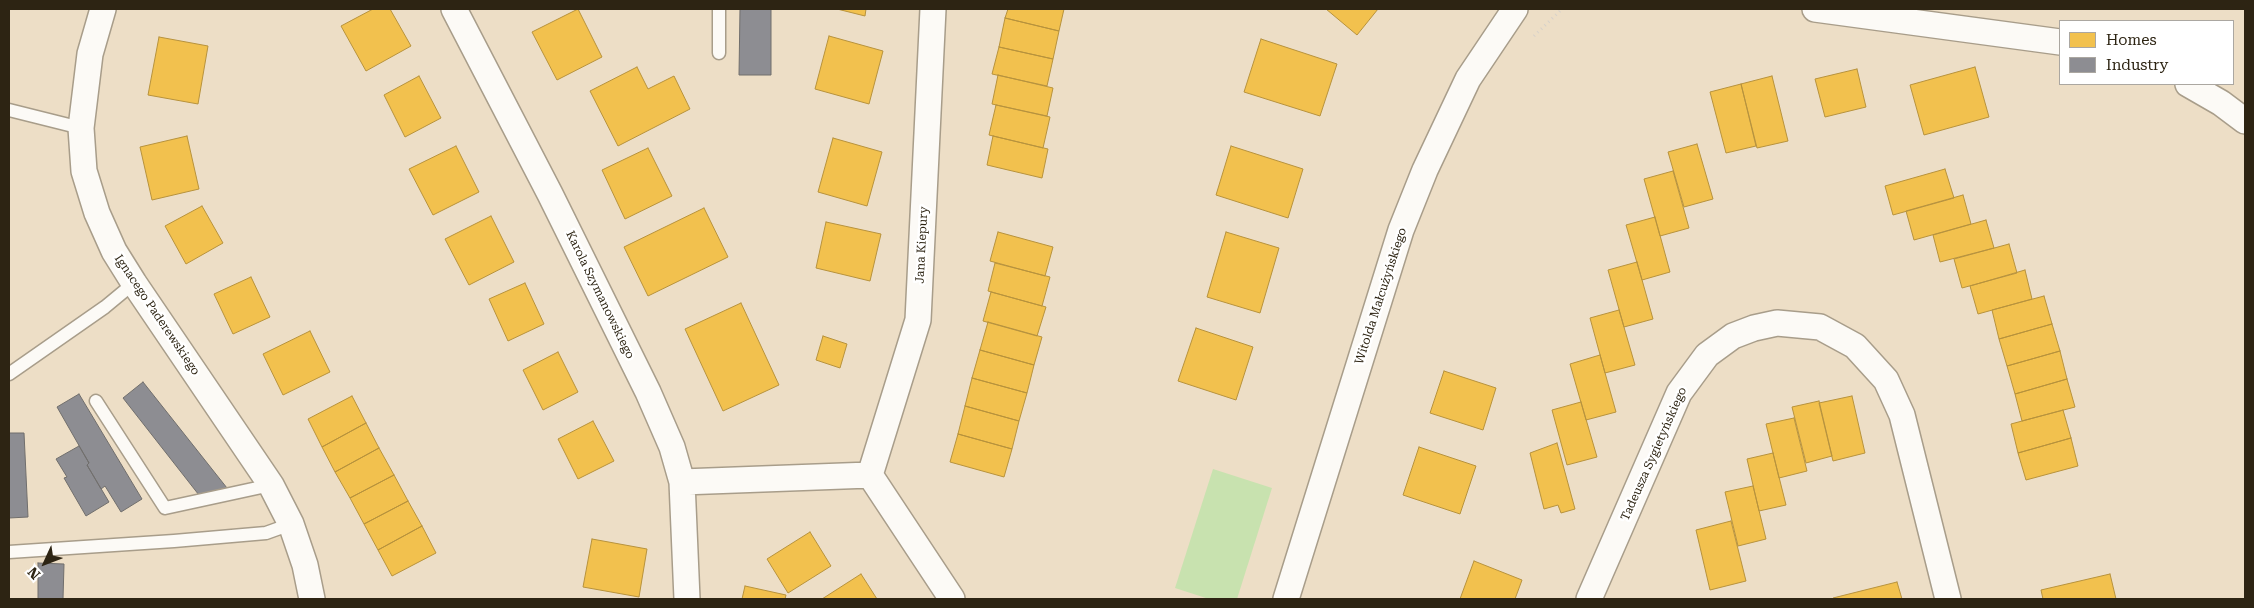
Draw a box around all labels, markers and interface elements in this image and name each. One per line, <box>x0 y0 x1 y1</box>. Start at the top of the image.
legend <box>2059 20 2234 85</box>
text: Homes <box>2106 31 2157 49</box>
text: Industry <box>2106 56 2168 74</box>
street label: Jana Kiepury <box>913 206 931 284</box>
street label: Witolda Małcużyńskiego <box>1352 226 1410 366</box>
street label: Karola Szymanowskiego <box>563 229 637 361</box>
street label: Ignacego Paderewskiego <box>111 252 203 378</box>
street label: Tadeusza Sygietyńskiego <box>1618 385 1690 523</box>
north arrow <box>20 538 70 588</box>
text: N <box>25 564 44 583</box>

